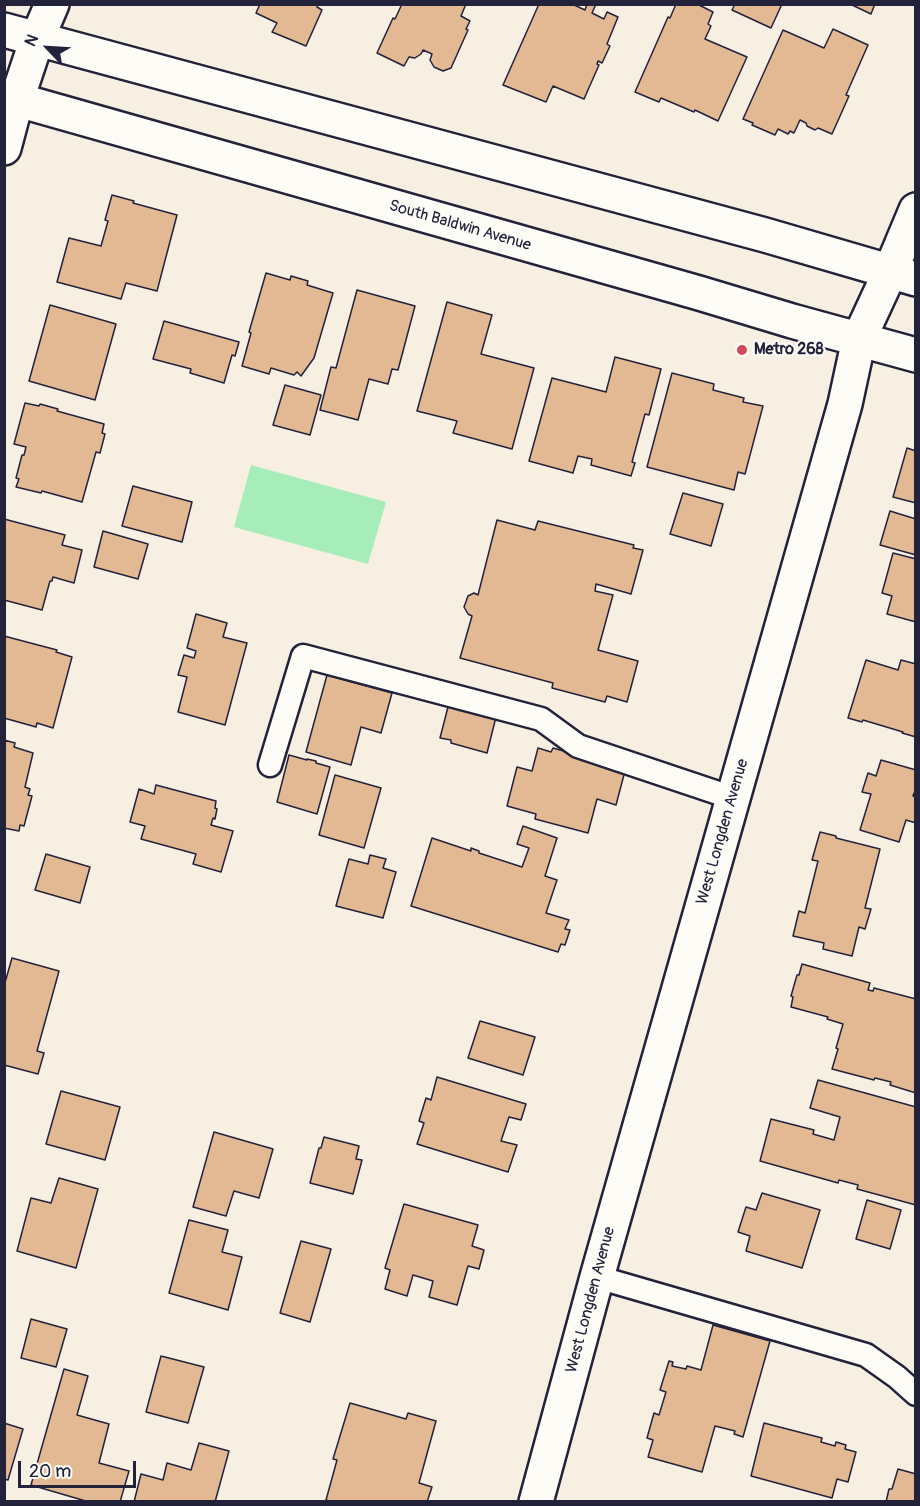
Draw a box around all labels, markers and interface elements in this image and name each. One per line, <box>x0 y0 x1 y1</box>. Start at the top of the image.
north arrow <box>18 18 78 78</box>
text: N <box>20 31 43 50</box>
street label: South Baldwin Avenue <box>387 197 533 255</box>
place label: Metro 268 <box>754 340 824 360</box>
marker: Metro 268 <box>735 343 749 357</box>
street label: West Longden Avenue <box>693 757 753 907</box>
street label: West Longden Avenue <box>562 1225 620 1375</box>
scale bar <box>21 1449 140 1487</box>
text: 20 m <box>29 1460 71 1483</box>

